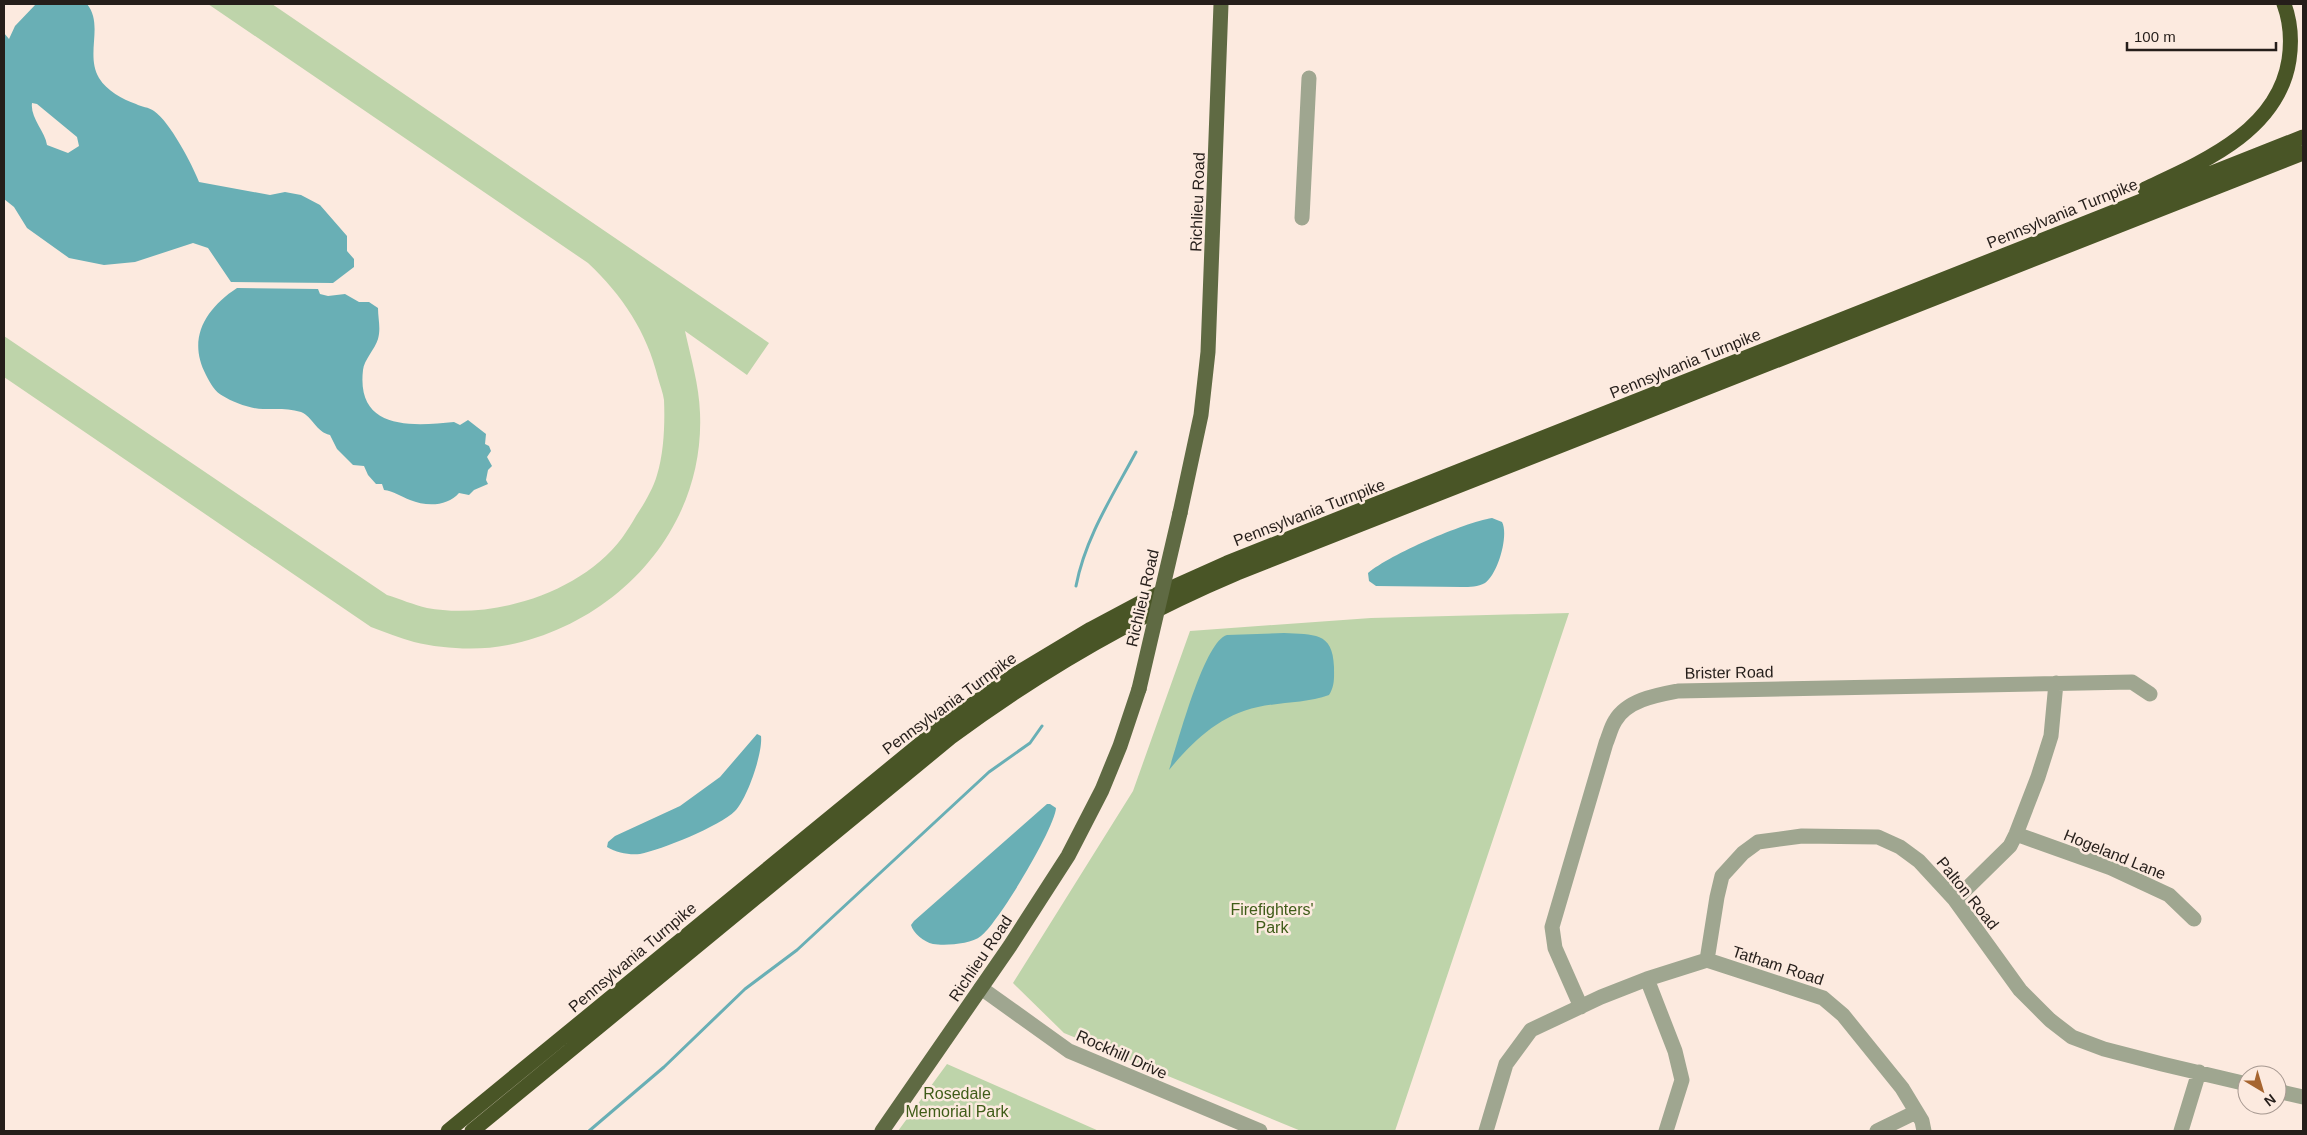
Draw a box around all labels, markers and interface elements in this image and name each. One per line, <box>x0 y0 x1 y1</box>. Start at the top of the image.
scale bar <box>2127 20 2276 52</box>
text: 100 m <box>2134 28 2176 45</box>
street label: Richlieu Road <box>1187 152 1208 252</box>
street label: Pennsylvania Turnpike <box>1984 175 2140 251</box>
street label: Pennsylvania Turnpike <box>1607 325 1763 401</box>
street label: Pennsylvania Turnpike <box>1231 476 1387 549</box>
street label: Richlieu Road <box>1123 548 1162 649</box>
street label: Pennsylvania Turnpike <box>879 649 1019 758</box>
street label: Brister Road <box>1684 663 1774 682</box>
street label: Hogeland Lane <box>2061 826 2168 883</box>
street label: Palton Road <box>1933 854 2002 933</box>
street label: Pennsylvania Turnpike <box>565 899 700 1016</box>
park label: Firefighters' Park <box>1230 901 1314 936</box>
street label: Richlieu Road <box>946 912 1015 1004</box>
street label: Tatham Road <box>1730 943 1826 988</box>
street label: Rockhill Drive <box>1074 1027 1170 1082</box>
north arrow <box>2237 1065 2287 1115</box>
park label: Rosedale Memorial Park <box>905 1085 1010 1120</box>
text: N <box>2261 1091 2279 1110</box>

